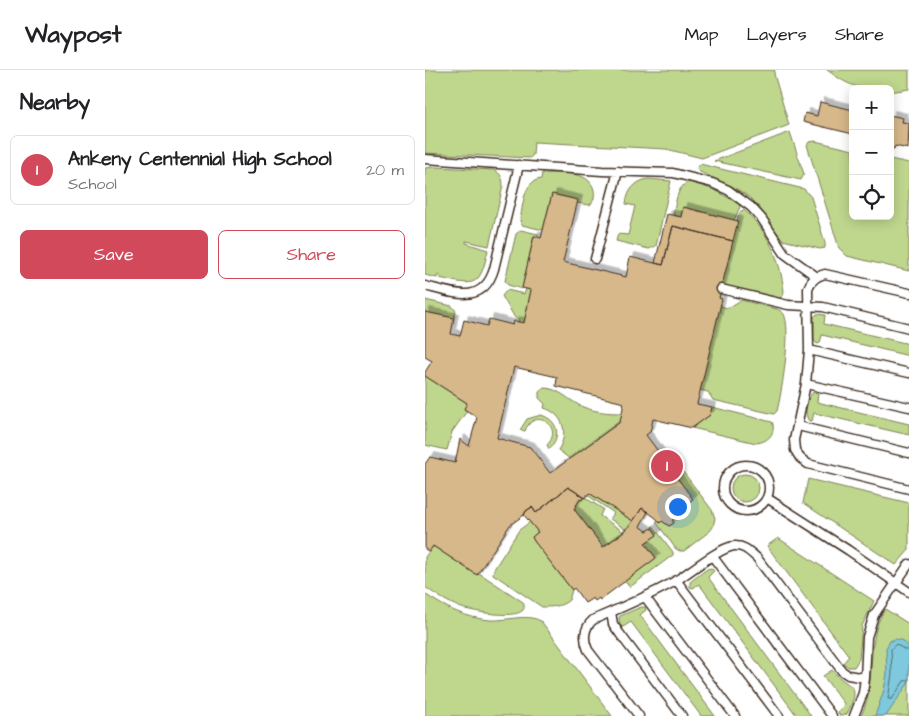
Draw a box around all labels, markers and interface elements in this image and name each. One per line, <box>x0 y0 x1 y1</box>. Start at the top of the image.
text: Waypost <box>25 18 122 52</box>
text: Map <box>684 22 718 47</box>
text: Layers <box>746 22 807 47</box>
text: Share <box>835 22 884 47</box>
map controls <box>849 85 894 220</box>
button: + <box>849 85 894 130</box>
text: Nearby <box>20 88 90 117</box>
button: − <box>849 130 894 175</box>
text: Ankeny Centennial High School <box>68 146 332 173</box>
text: 1 <box>36 159 38 181</box>
text: 20 m <box>366 159 404 181</box>
text: School <box>68 173 117 195</box>
button: locate <box>849 175 894 220</box>
button: Save <box>20 230 208 279</box>
button: Share <box>218 230 405 279</box>
pin: 1 <box>651 447 683 485</box>
your location <box>665 494 691 520</box>

